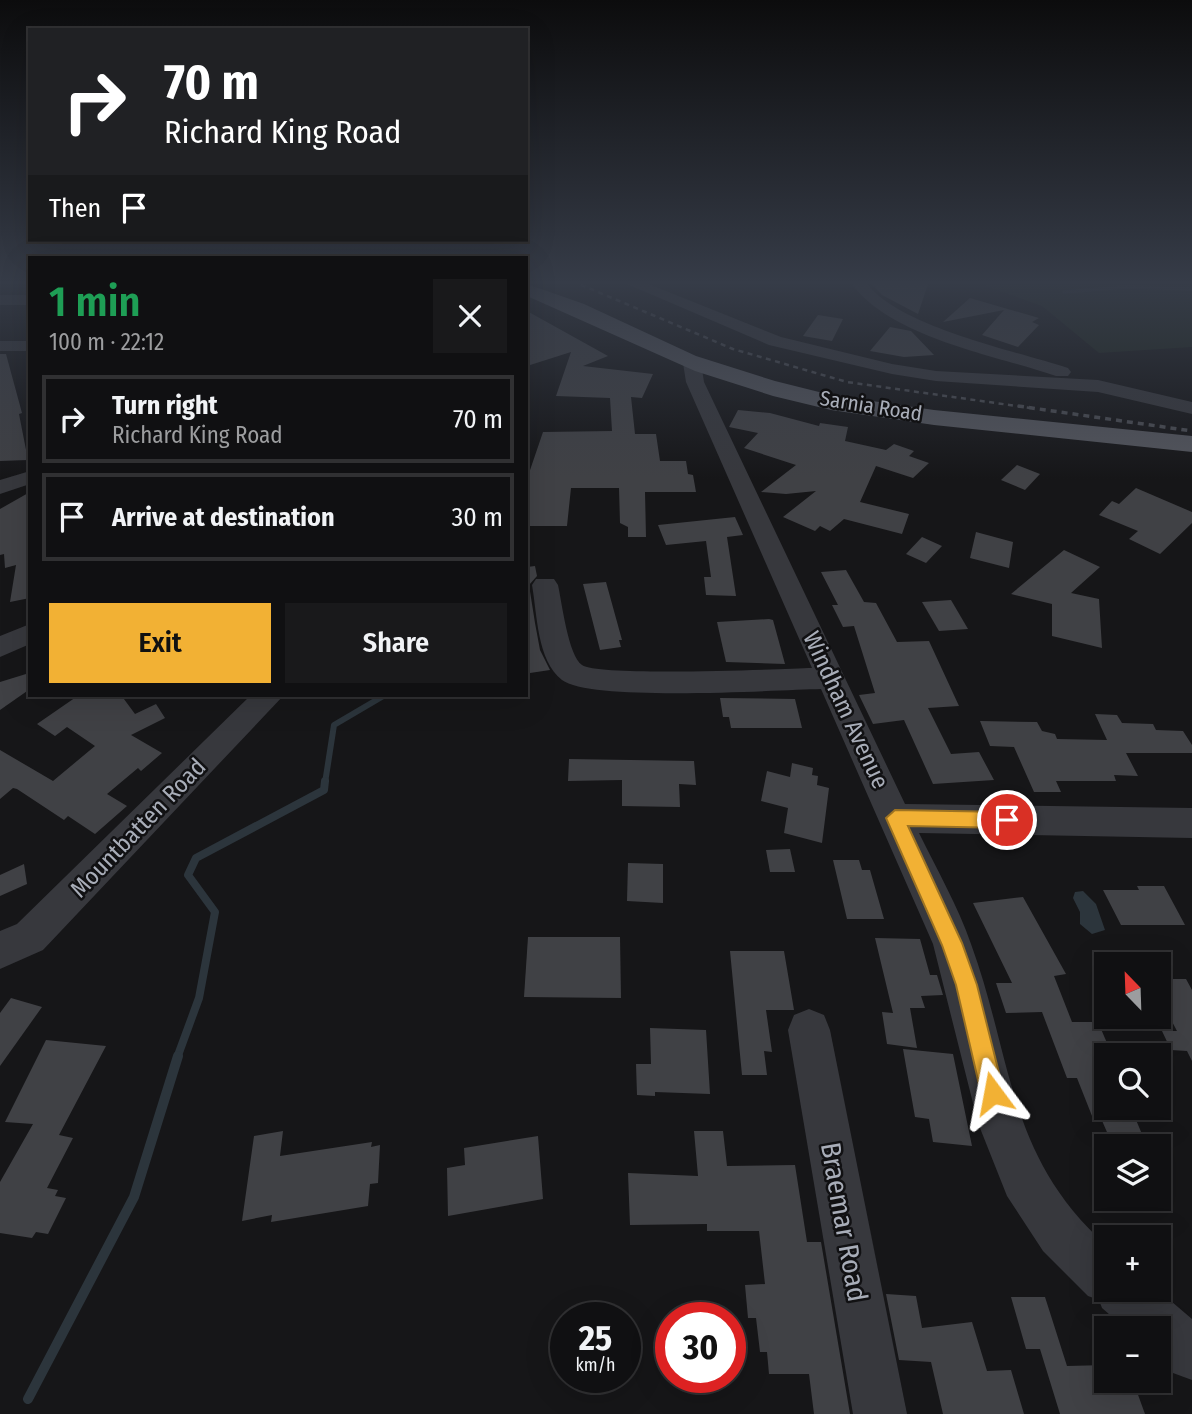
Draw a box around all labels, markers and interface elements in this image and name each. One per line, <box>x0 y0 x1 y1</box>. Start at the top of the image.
text: 70 m <box>164 53 259 112</box>
icon: right <box>49 56 140 147</box>
text: Richard King Road <box>164 113 401 151</box>
icon: arrive <box>115 189 153 227</box>
text: Then <box>49 193 101 224</box>
text: 1 min <box>49 277 140 327</box>
button: close <box>433 279 507 353</box>
text: 100 m · 22:12 <box>49 328 164 356</box>
street label: Sarnia Road <box>818 385 924 427</box>
text: Turn right <box>112 390 218 421</box>
icon: right <box>53 400 91 438</box>
text: 70 m <box>453 404 503 435</box>
text: Richard King Road <box>112 421 283 449</box>
icon: arrive <box>53 498 91 536</box>
text: Arrive at destination <box>112 502 335 533</box>
text: 30 m <box>452 502 503 533</box>
button: Exit <box>49 603 271 683</box>
button: Share <box>285 603 507 683</box>
street label: Windham Avenue <box>797 627 895 793</box>
street label: Mountbatten Road <box>65 753 211 903</box>
pin <box>977 790 1037 850</box>
icon: arrive <box>988 801 1026 839</box>
north arrow <box>1094 952 1171 1029</box>
map controls <box>1094 952 1171 1393</box>
button: search <box>1094 1043 1171 1120</box>
position arrow <box>956 1056 1030 1130</box>
button: layers <box>1094 1134 1171 1211</box>
street label: Braemar Road <box>814 1140 874 1304</box>
button: + <box>1094 1225 1171 1302</box>
speed limit sign: 30 <box>655 1302 746 1393</box>
button: − <box>1094 1316 1171 1393</box>
text: 25 <box>579 1317 612 1359</box>
text: km/h <box>575 1354 616 1376</box>

